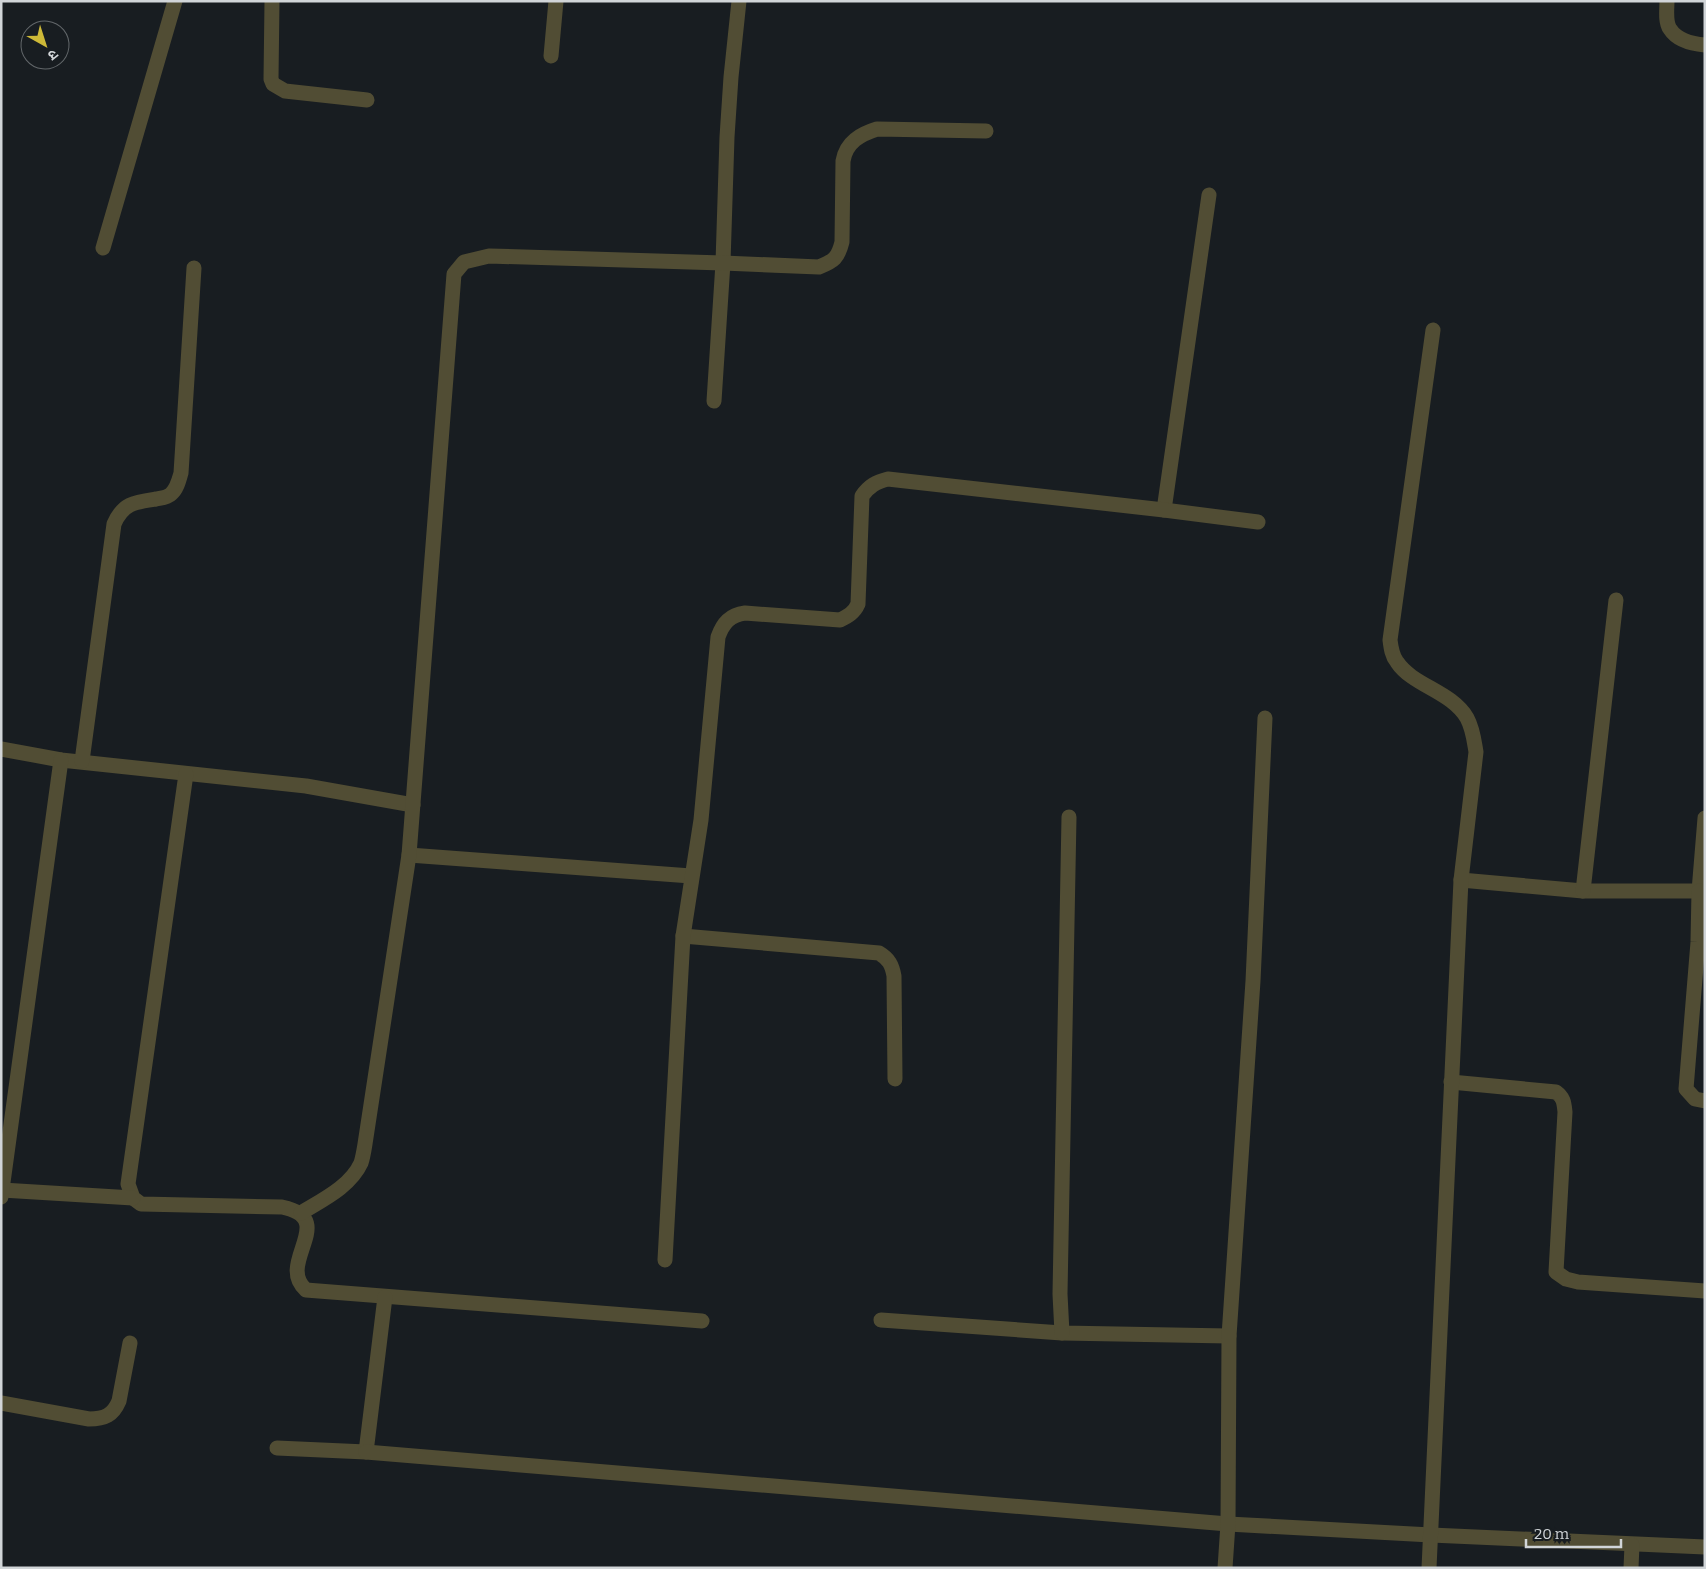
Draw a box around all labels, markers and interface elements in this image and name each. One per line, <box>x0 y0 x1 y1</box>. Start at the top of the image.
north arrow <box>20 20 70 70</box>
text: उ <box>44 46 61 64</box>
scale bar <box>1526 1516 1621 1548</box>
text: 20 m <box>1534 1525 1570 1543</box>

